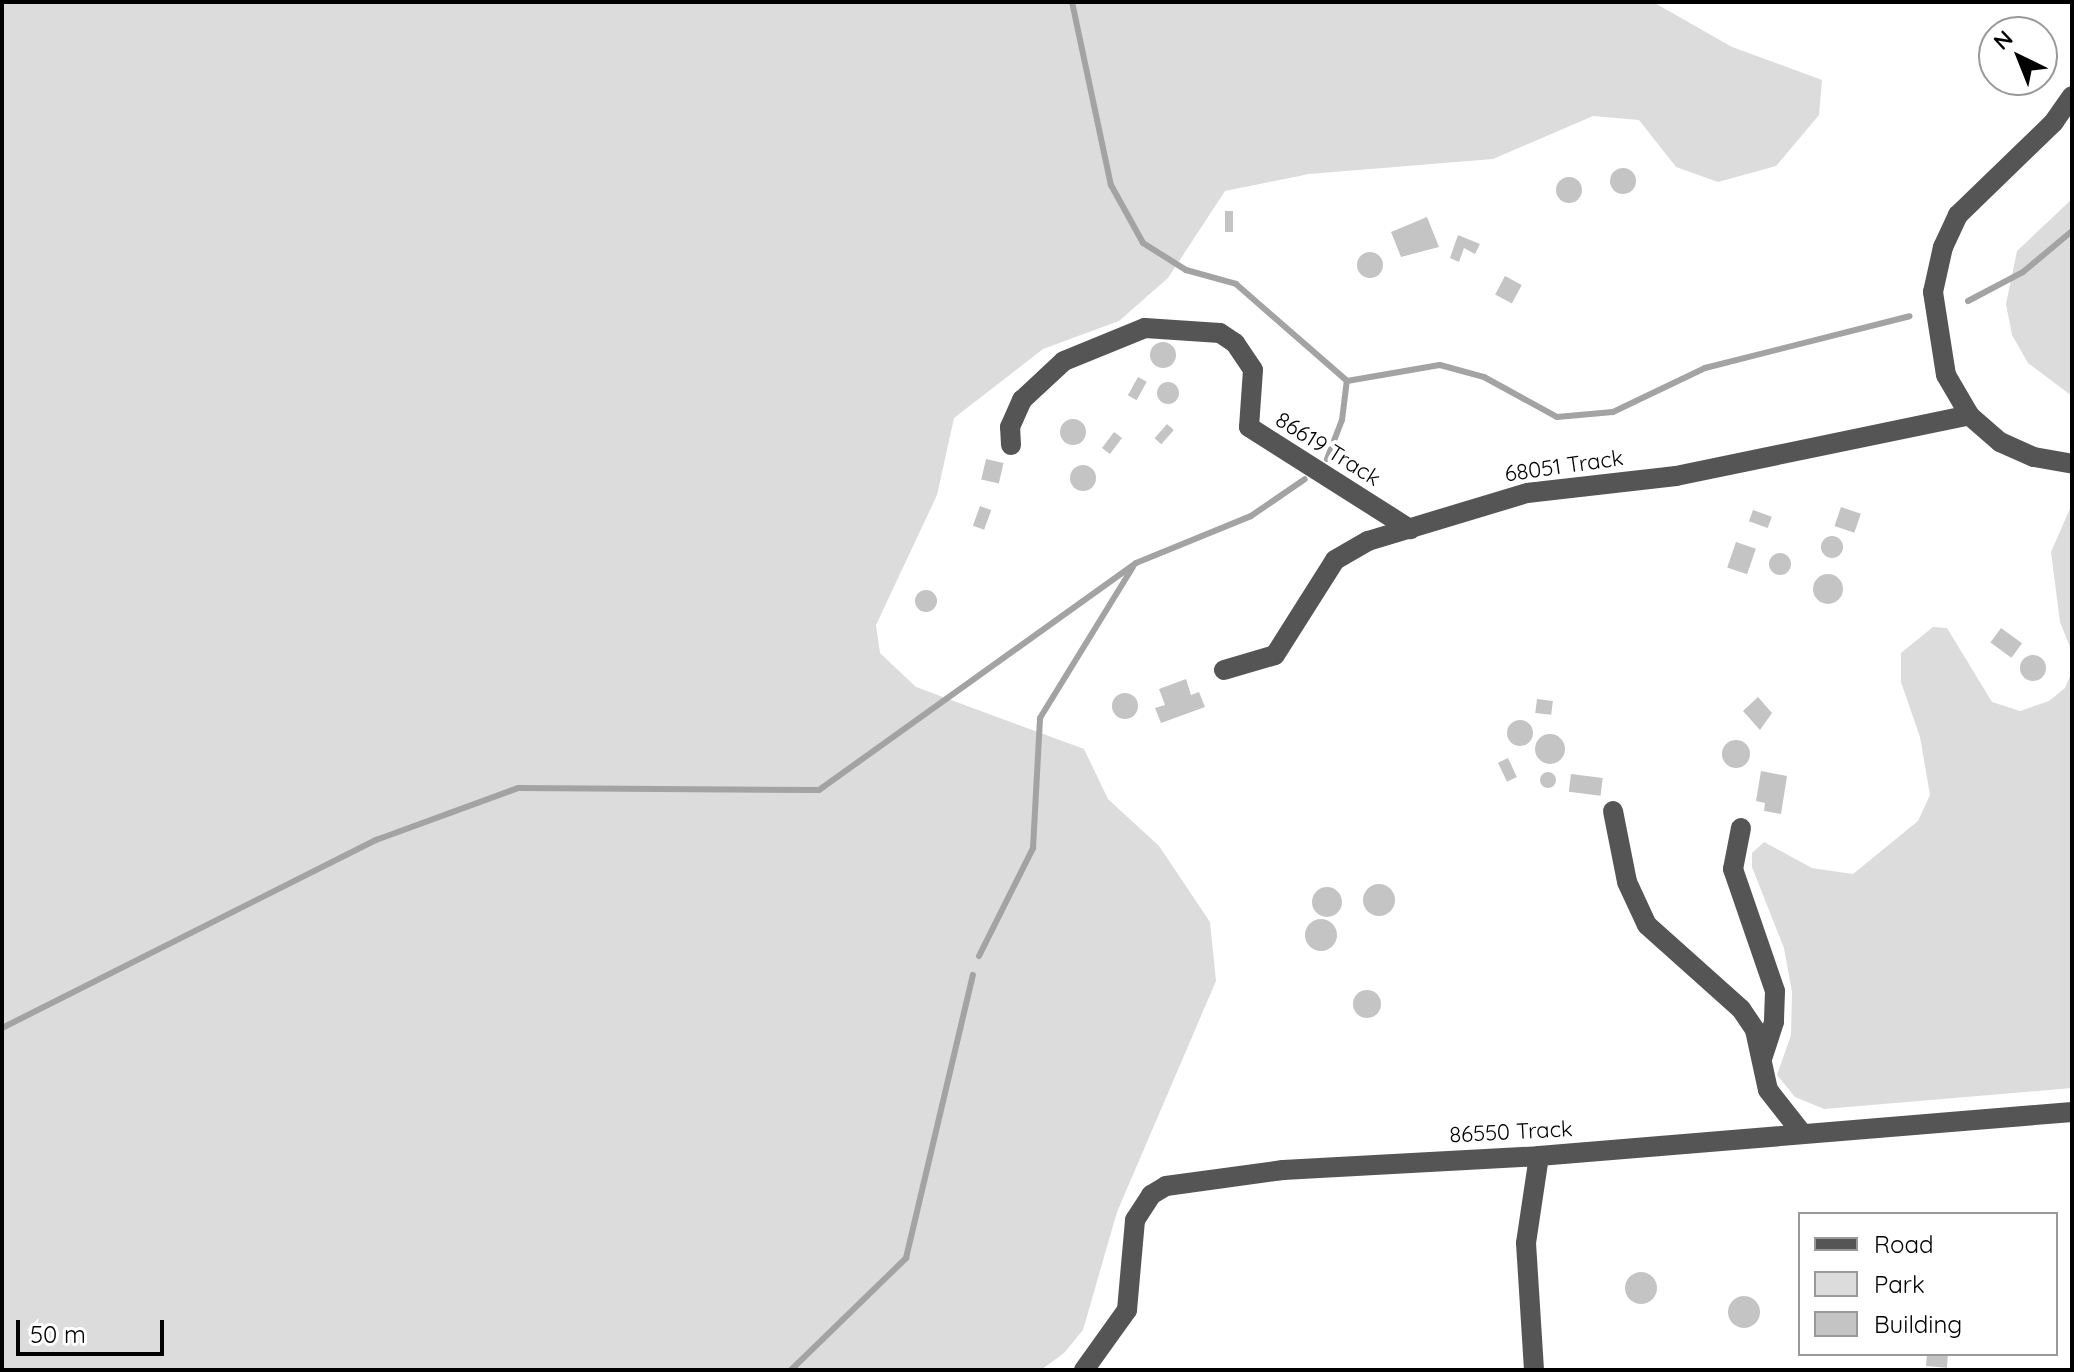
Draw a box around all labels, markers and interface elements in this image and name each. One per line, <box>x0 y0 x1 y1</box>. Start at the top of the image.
north arrow <box>1978 16 2058 96</box>
text: N <box>1988 24 2018 56</box>
street label: 86619 Track <box>1271 406 1385 492</box>
street label: 68051 Track <box>1503 445 1625 487</box>
street label: 86550 Track <box>1449 1116 1573 1148</box>
legend <box>1798 1212 2058 1356</box>
text: Road <box>1874 1229 1934 1259</box>
text: Park <box>1874 1269 1925 1299</box>
scale bar <box>20 1304 168 1354</box>
text: Building <box>1874 1309 1962 1339</box>
text: 50 m <box>30 1319 86 1349</box>

